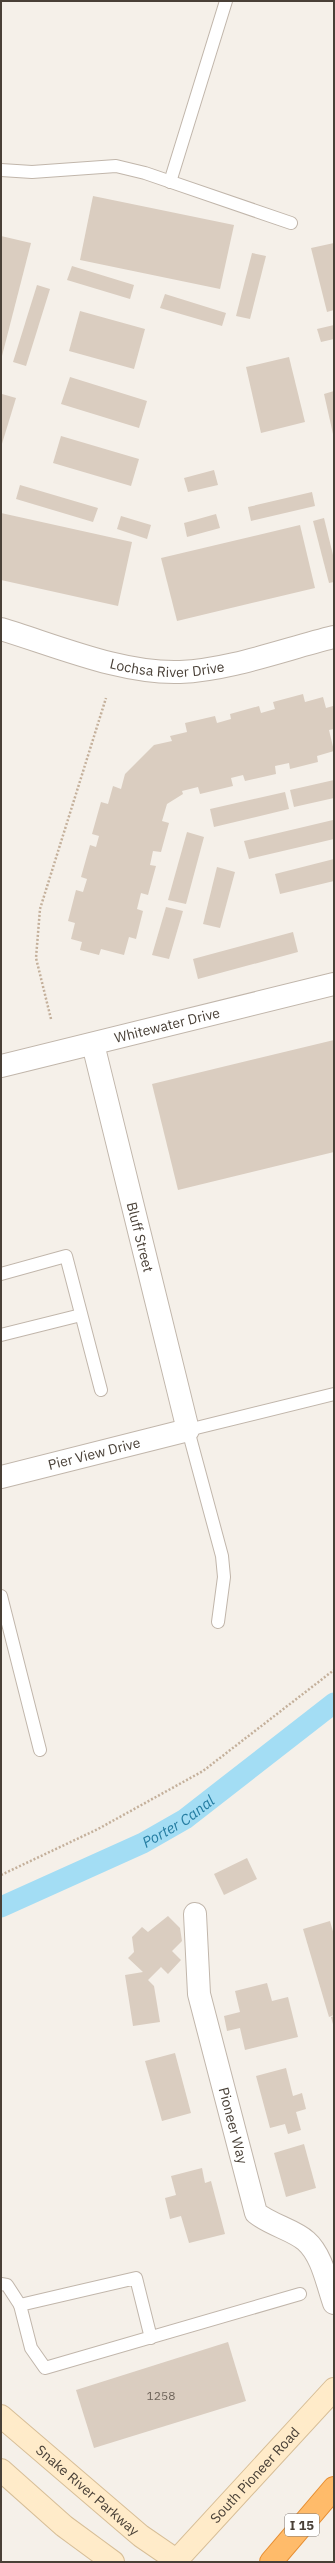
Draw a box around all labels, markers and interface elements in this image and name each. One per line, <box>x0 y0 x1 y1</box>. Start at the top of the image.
street label: Lochsa River Drive <box>108 654 226 681</box>
street label: Whitewater Drive <box>112 1003 222 1047</box>
street label: Bluff Street <box>123 1200 157 1274</box>
street label: Pier View Drive <box>46 1433 142 1474</box>
water label: Porter Canal <box>138 1790 218 1851</box>
street label: Pioneer Way <box>215 2085 252 2166</box>
house number: 1258 <box>147 2388 175 2403</box>
street label: South Pioneer Road <box>206 2423 303 2527</box>
street label: Snake River Parkway <box>32 2441 143 2539</box>
road number: I 15 <box>285 2514 319 2536</box>

